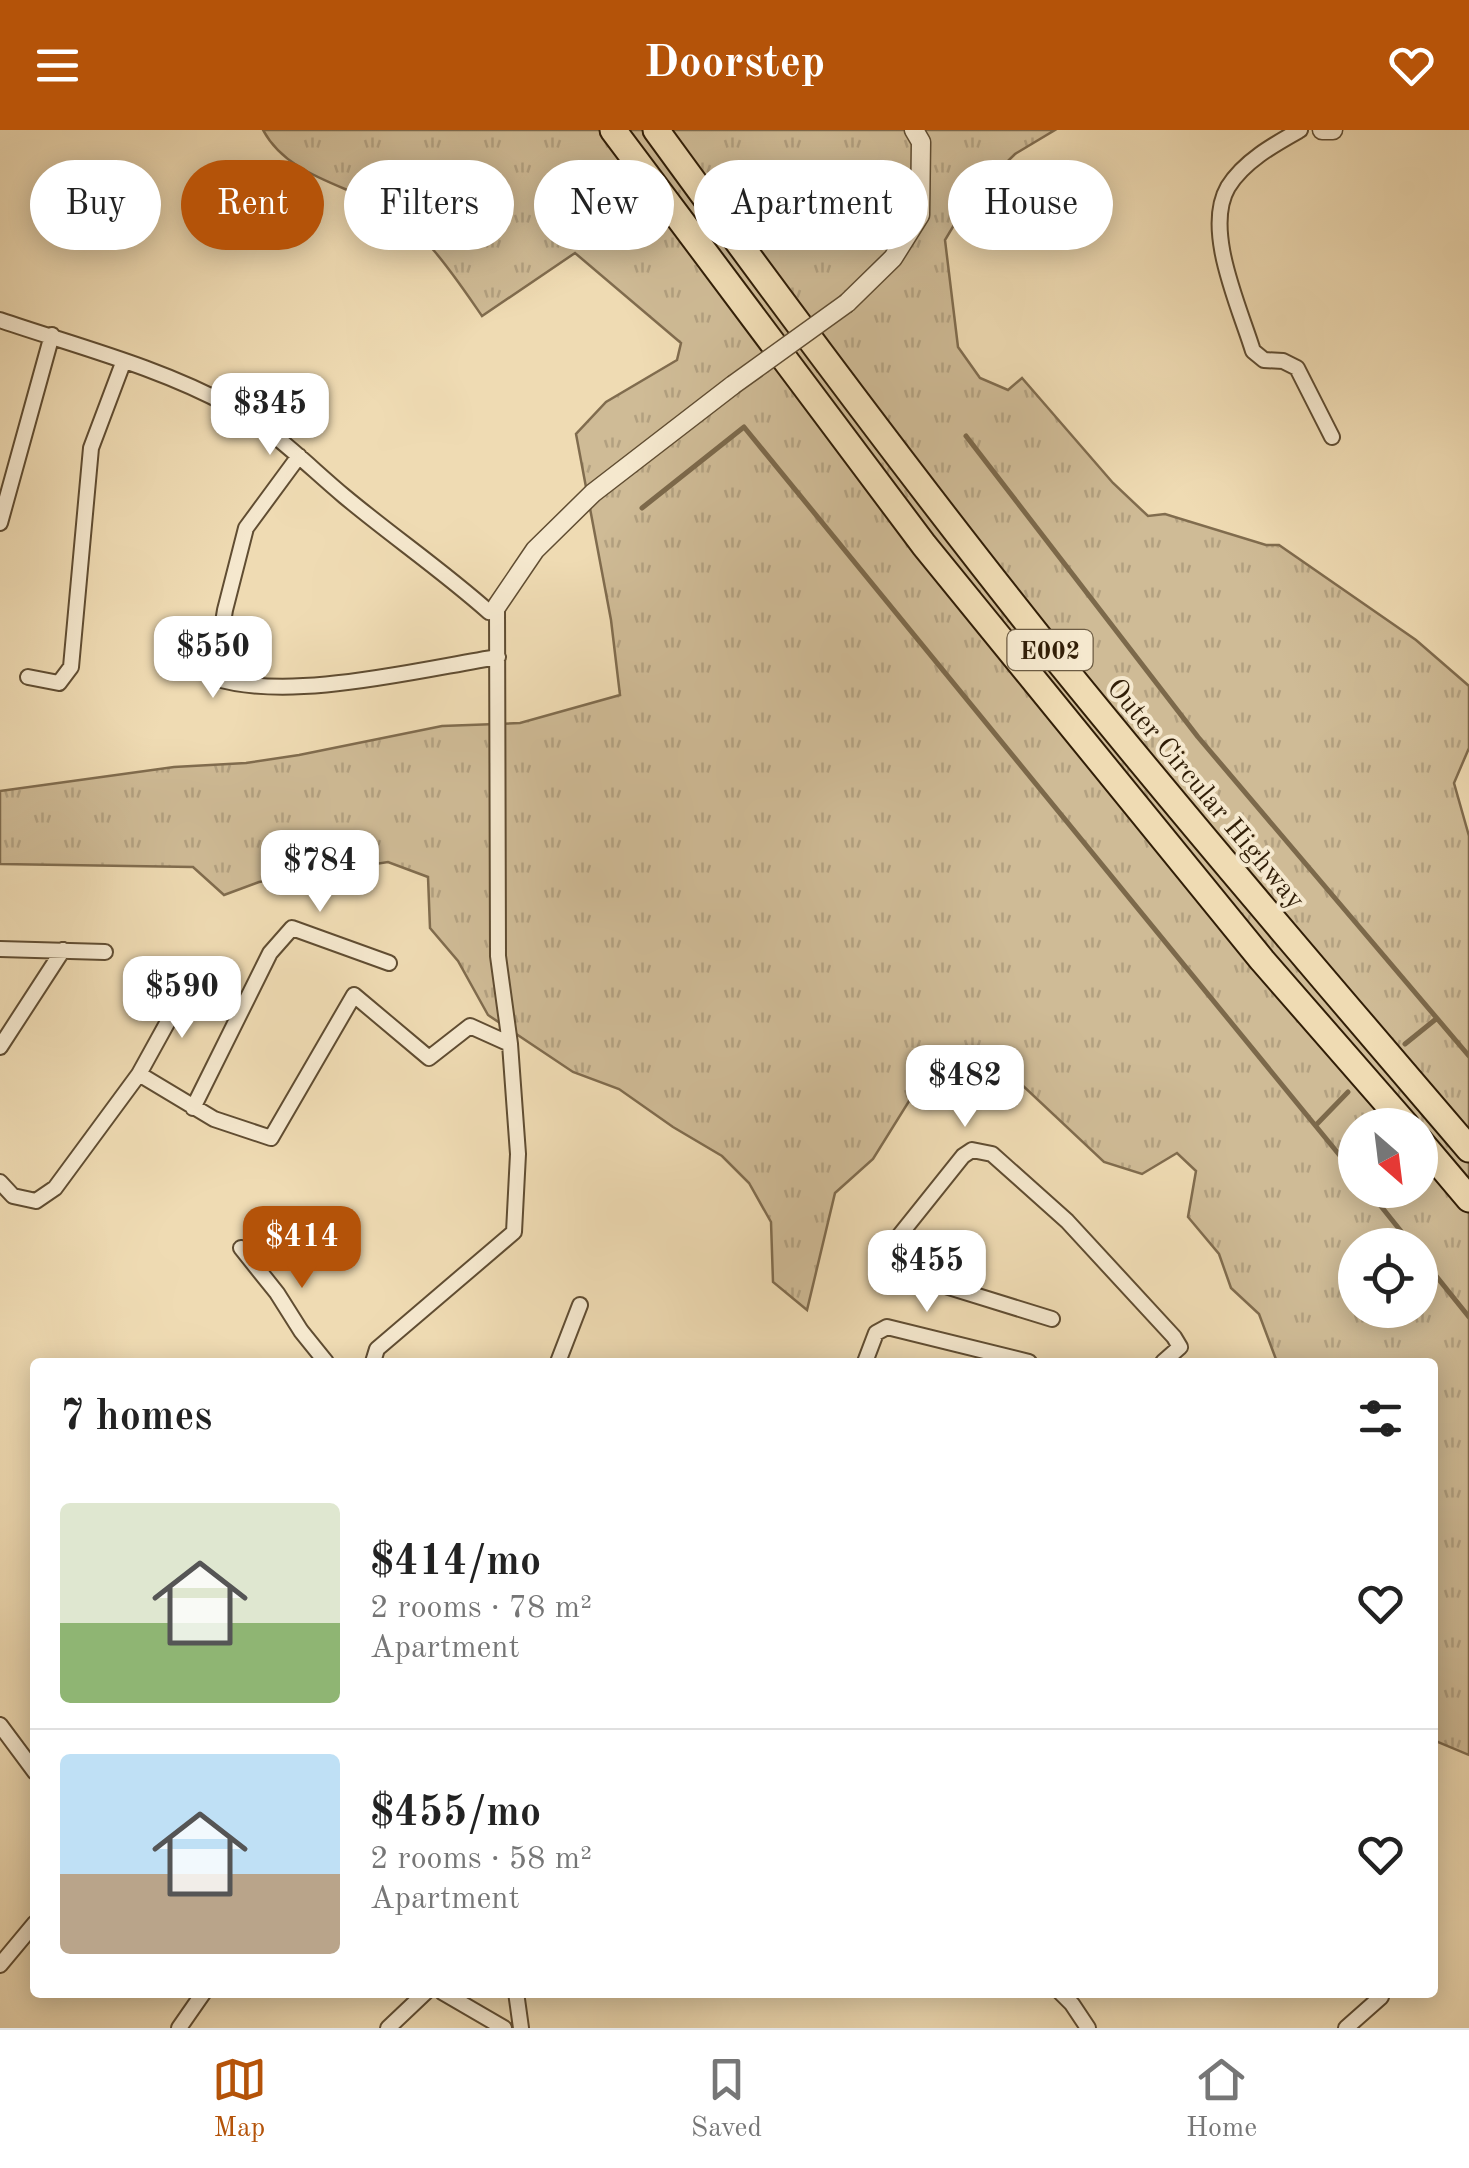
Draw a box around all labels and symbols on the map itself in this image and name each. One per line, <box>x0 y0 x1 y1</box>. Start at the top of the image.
pin: $345 <box>211 373 329 458</box>
pin: $550 <box>154 616 272 701</box>
road number: E002 <box>1008 630 1092 670</box>
street label: Outer Circular Highway <box>1100 674 1309 916</box>
pin: $784 <box>261 830 379 915</box>
pin: $590 <box>123 956 241 1041</box>
pin: $482 <box>906 1045 1024 1130</box>
north arrow <box>1338 1108 1438 1208</box>
pin: $414 <box>243 1206 361 1291</box>
pin: $455 <box>868 1230 986 1315</box>

